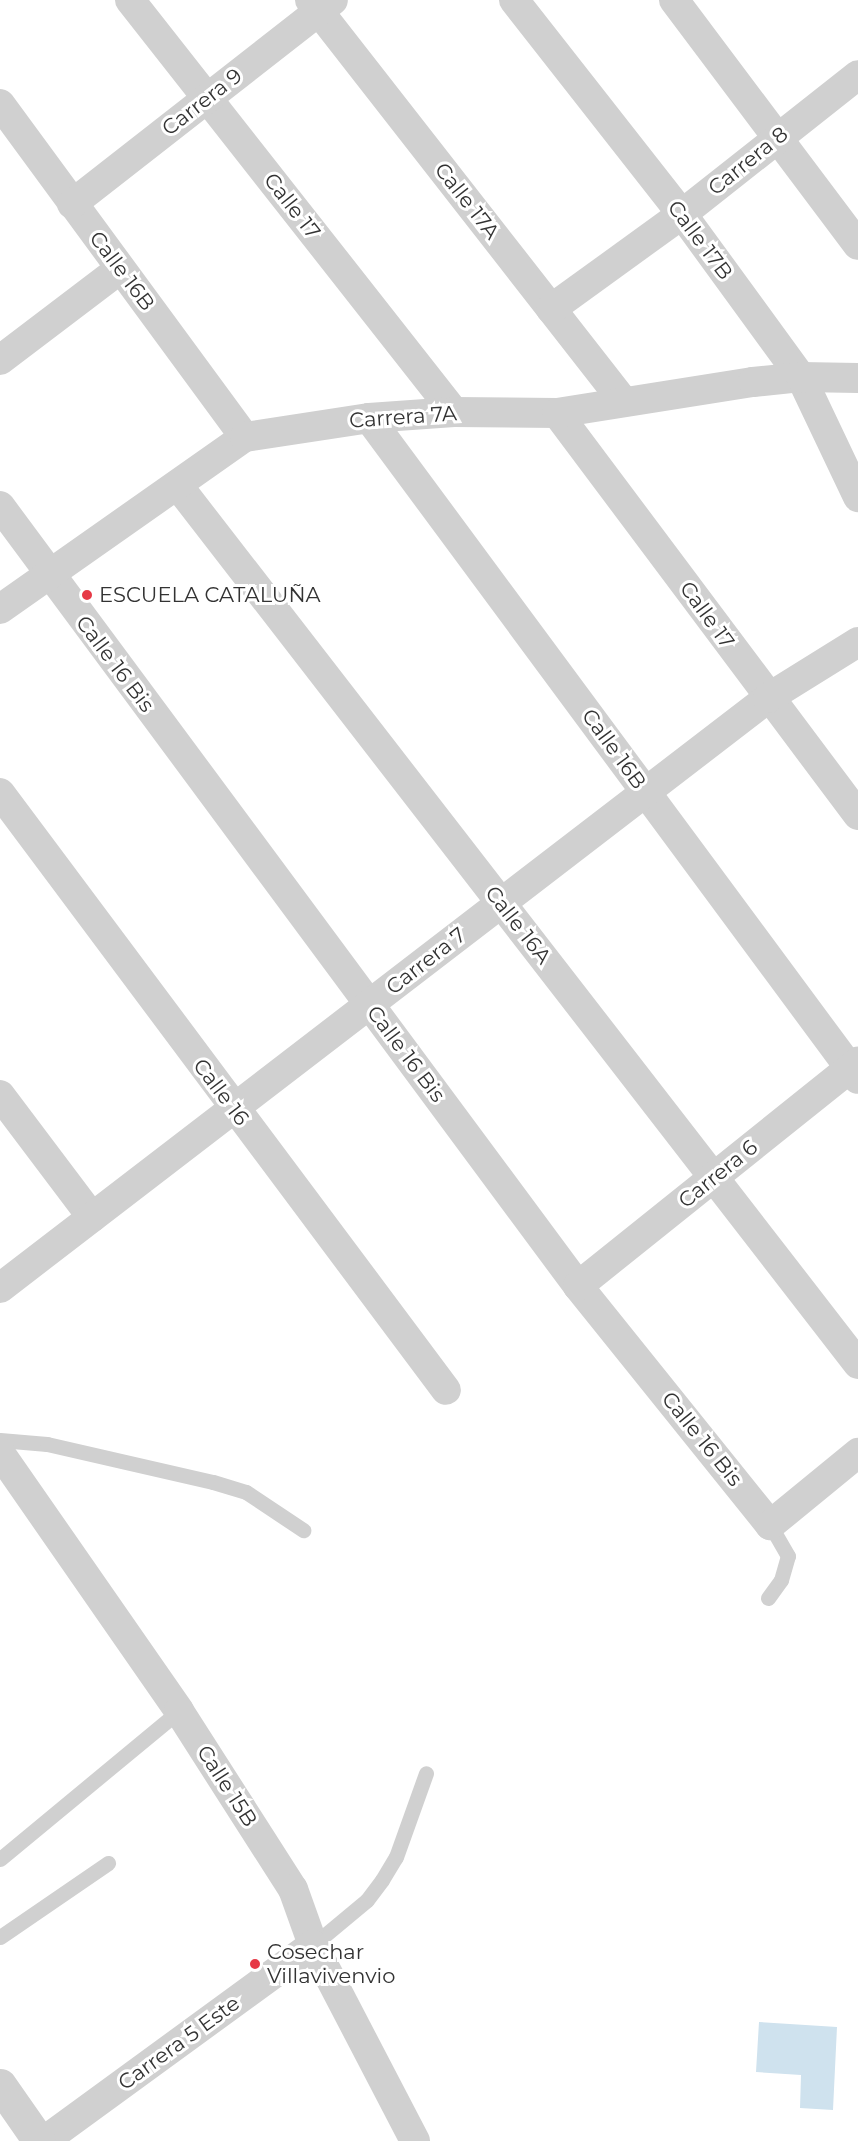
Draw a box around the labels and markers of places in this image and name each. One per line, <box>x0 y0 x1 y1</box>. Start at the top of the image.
place label: ESCUELA CATALUÑA <box>99 582 321 608</box>
marker: ESCUELA CATALUÑA <box>80 588 94 602</box>
place label: Cosechar Villavivenvio <box>267 1939 395 1989</box>
marker: Cosechar Villavivenvio <box>248 1957 262 1971</box>

